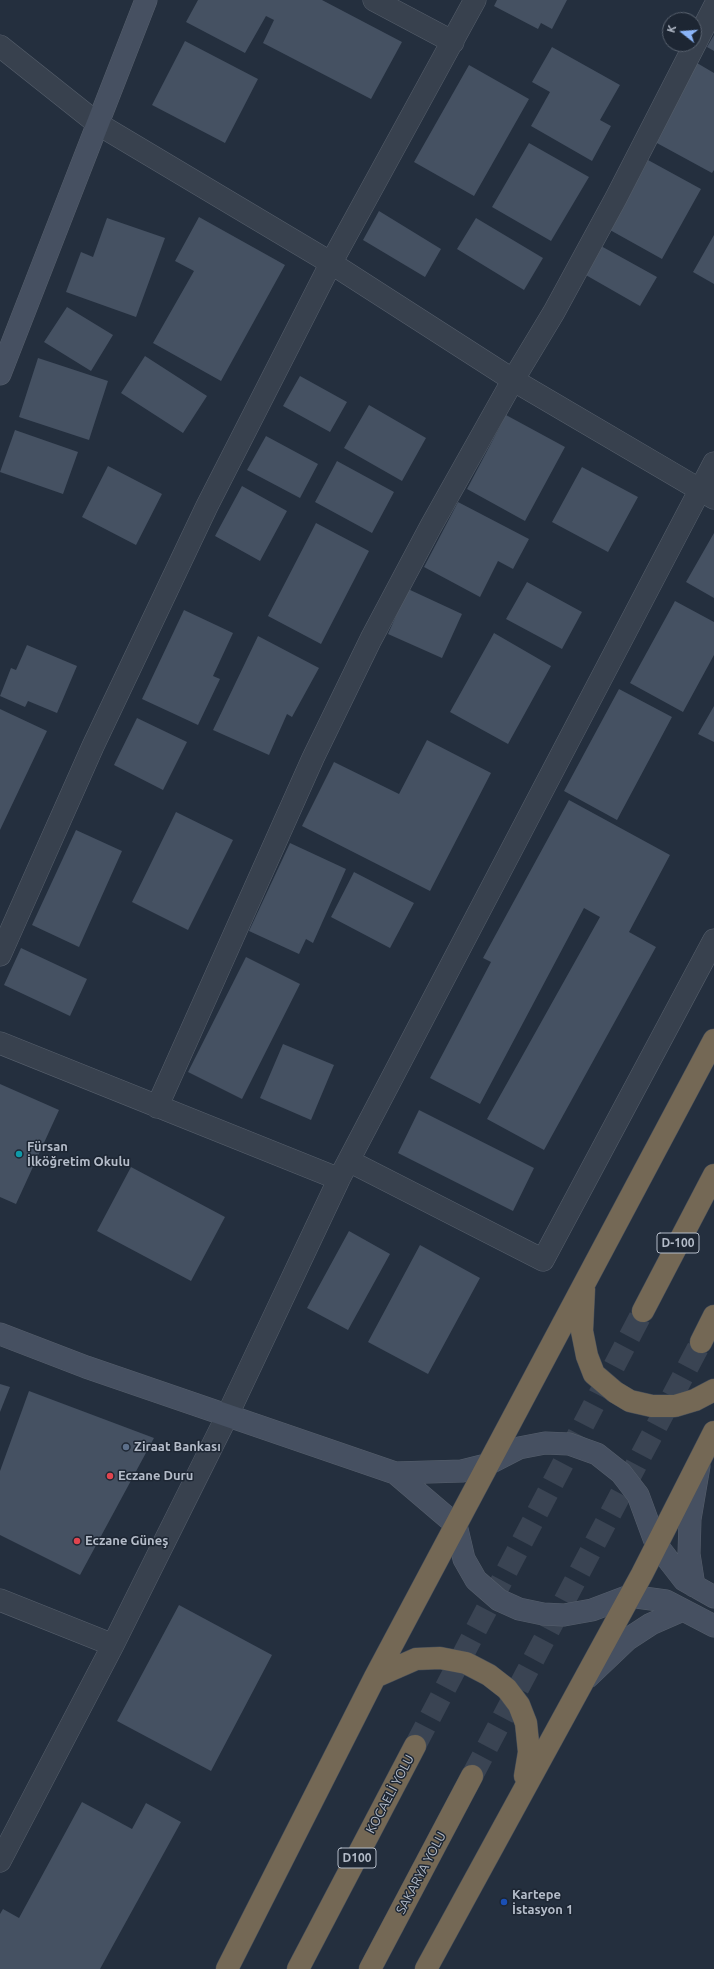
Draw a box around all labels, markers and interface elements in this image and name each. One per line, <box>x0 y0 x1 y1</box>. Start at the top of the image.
north arrow <box>662 12 702 52</box>
text: K <box>665 24 678 34</box>
place label: Fürsan İlköğretim Okulu <box>27 1139 130 1170</box>
marker: Fürsan İlköğretim Okulu <box>14 1149 24 1159</box>
road number: D-100 <box>657 1233 699 1253</box>
place label: Ziraat Bankası <box>134 1439 221 1455</box>
marker: Ziraat Bankası <box>121 1442 131 1452</box>
place label: Eczane Duru <box>118 1468 193 1484</box>
marker: Eczane Duru <box>105 1471 115 1481</box>
place label: Eczane Güneş <box>85 1533 168 1549</box>
marker: Eczane Güneş <box>72 1536 82 1546</box>
street label: KOCAELİ YOLU <box>363 1752 417 1836</box>
street label: SAKARYA YOLU <box>393 1829 449 1917</box>
road number: D100 <box>338 1848 376 1868</box>
place label: Kartepe İstasyon 1 <box>512 1887 573 1918</box>
marker: Kartepe İstasyon 1 <box>499 1897 509 1907</box>

